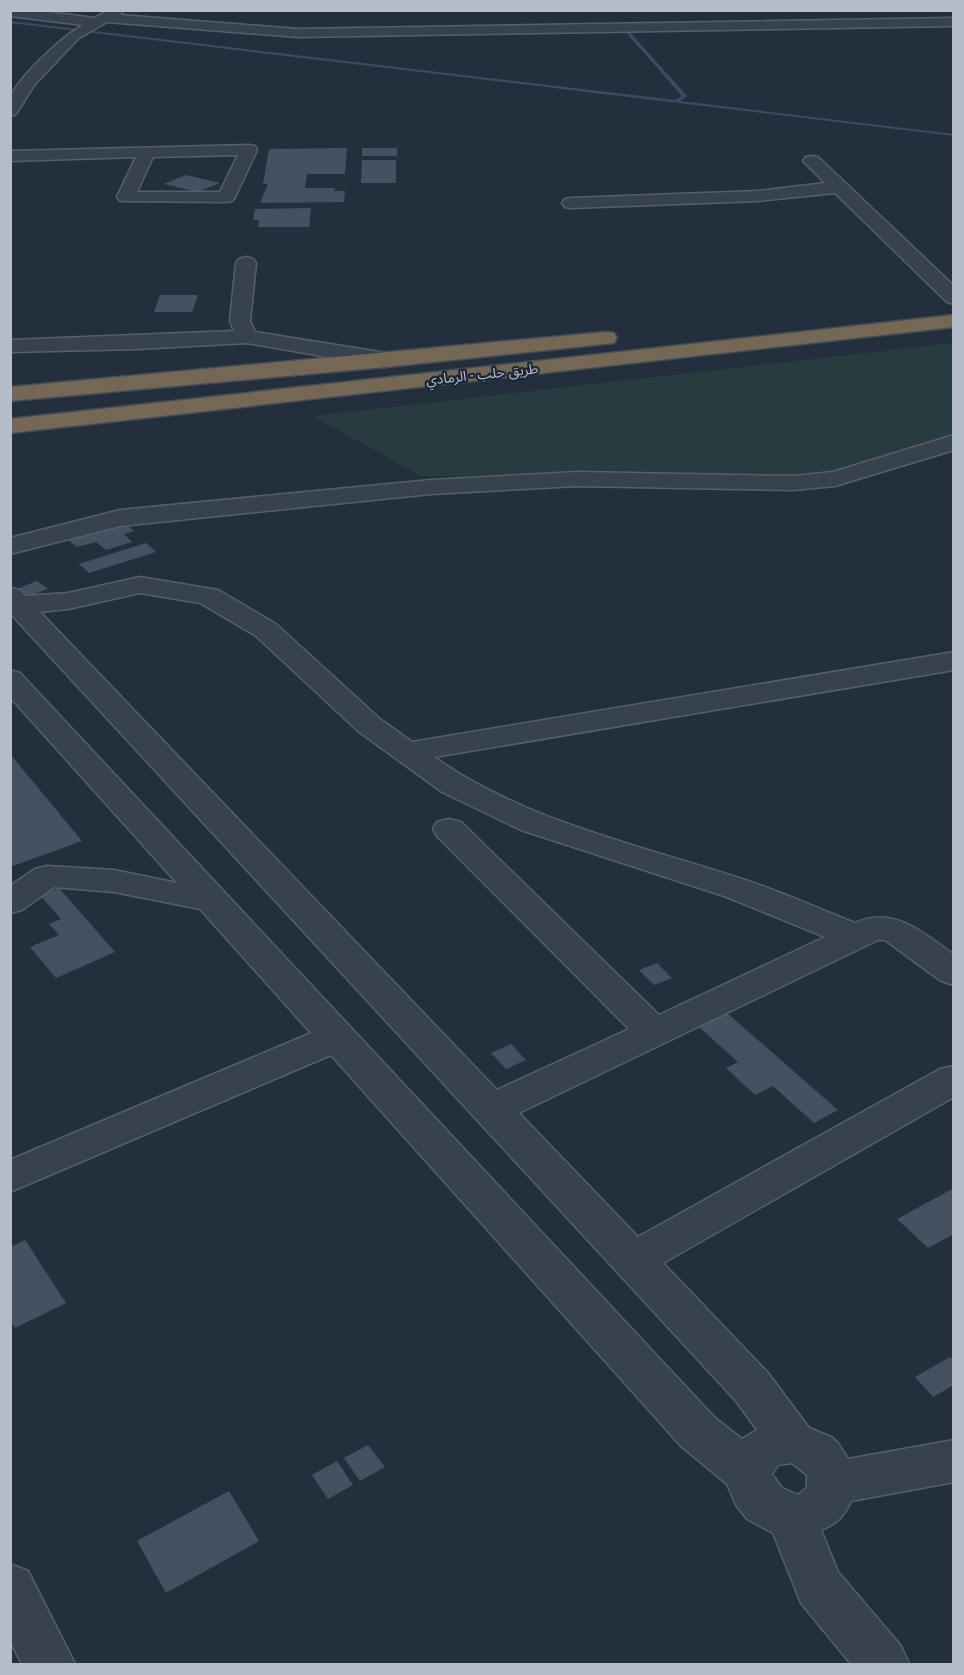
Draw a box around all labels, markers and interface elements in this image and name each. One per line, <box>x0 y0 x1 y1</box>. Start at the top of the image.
street label: طريق حلب - الرمادي <box>425 360 539 391</box>

